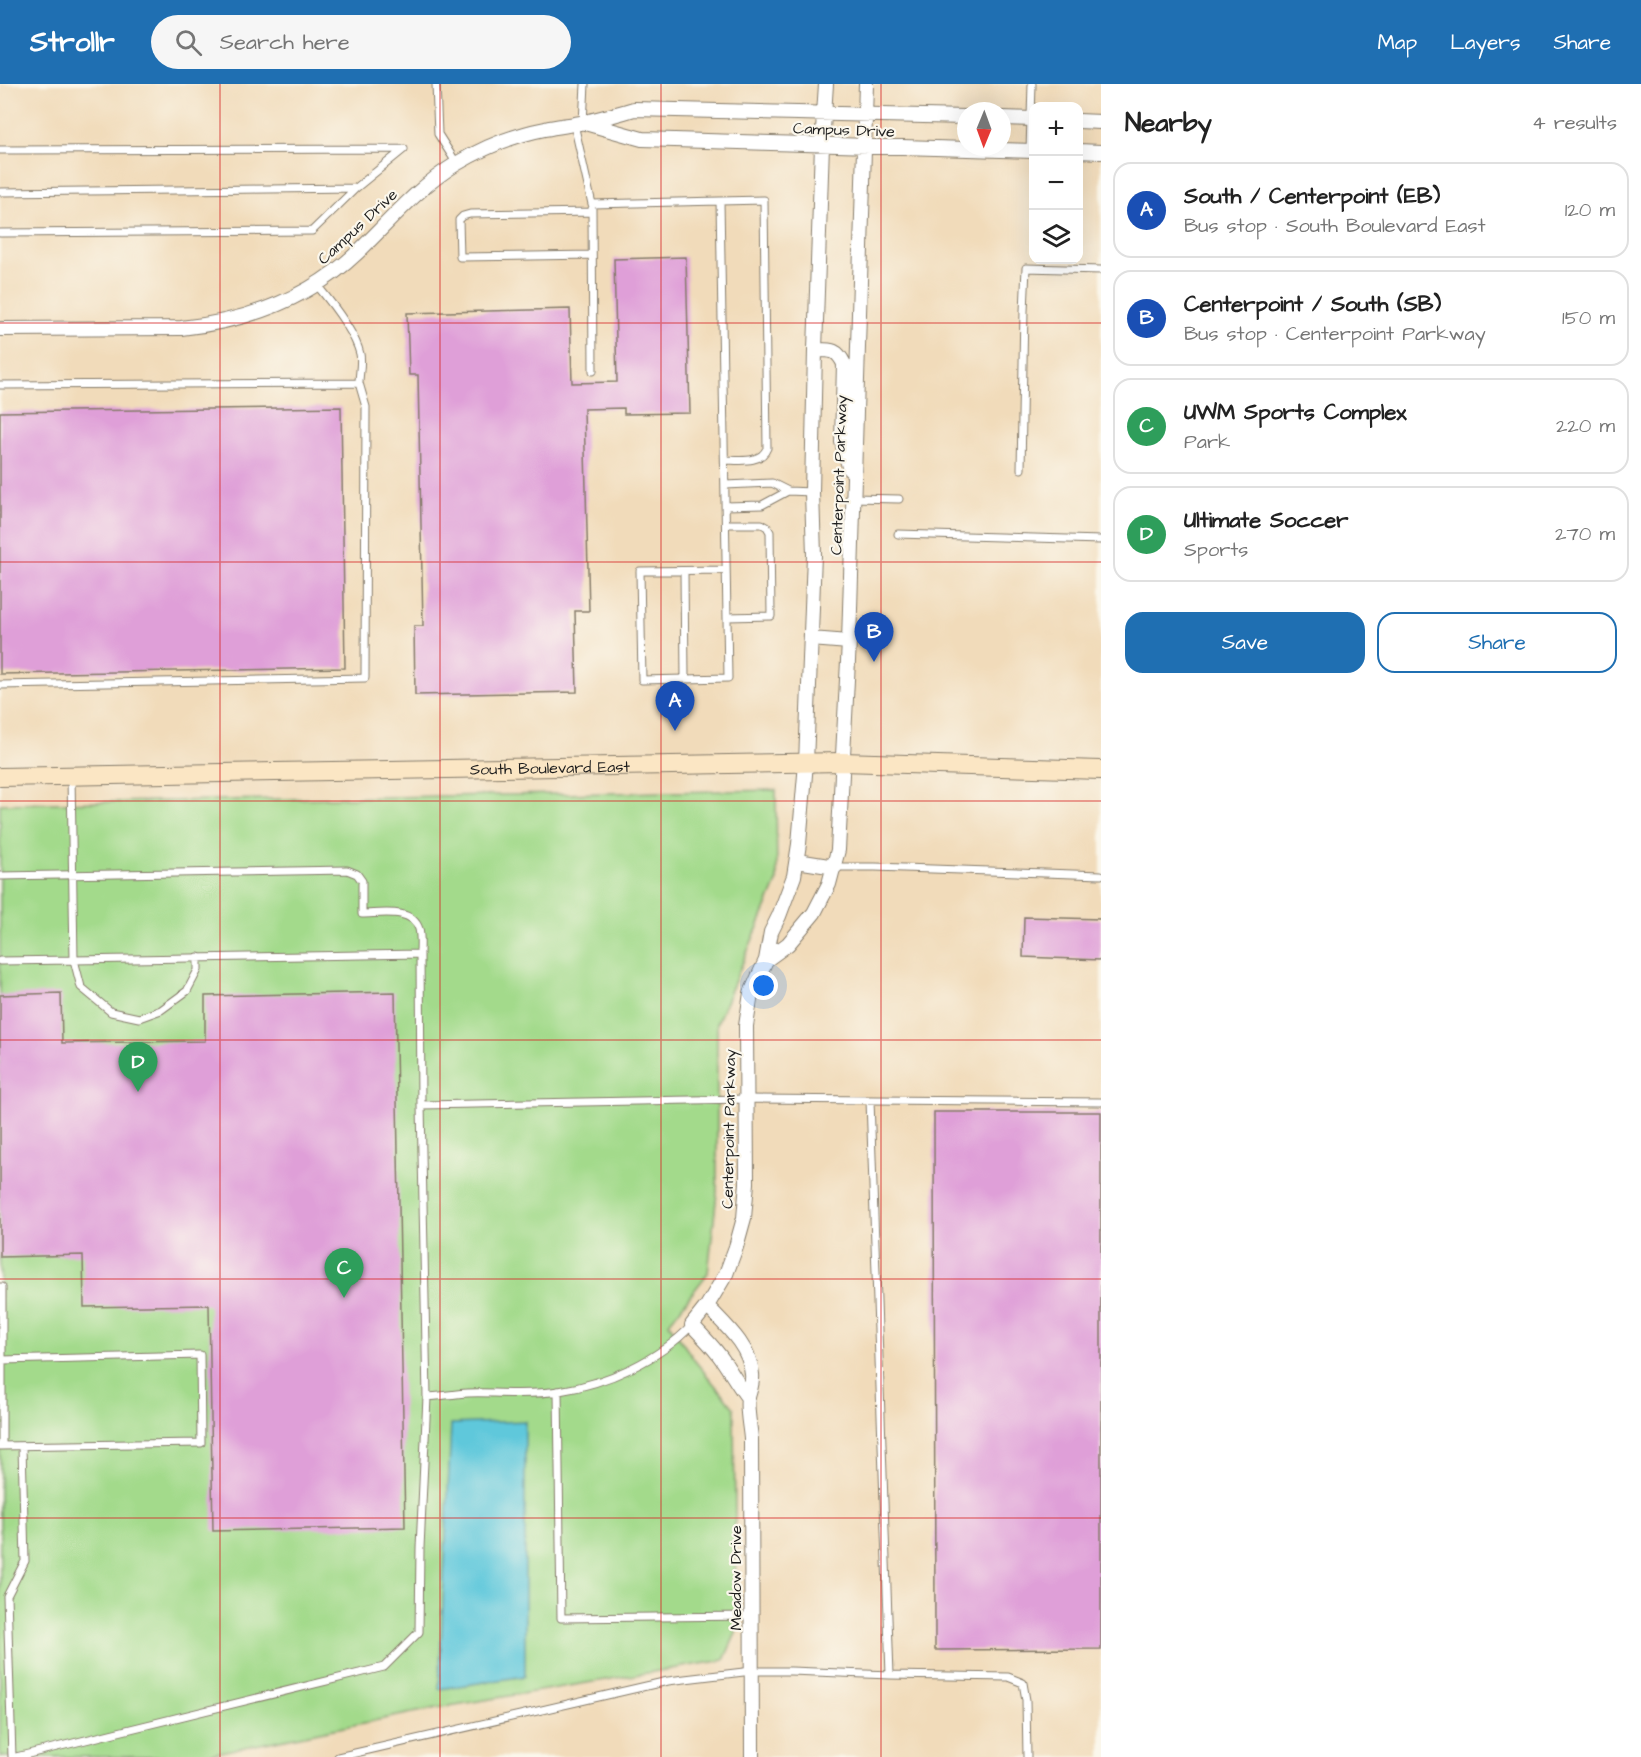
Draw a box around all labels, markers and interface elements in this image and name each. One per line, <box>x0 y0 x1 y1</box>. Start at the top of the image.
search box <box>151 15 571 69</box>
text: Strollr <box>30 23 115 62</box>
icon: search <box>172 26 205 59</box>
text: Search here <box>220 27 350 58</box>
text: Map <box>1377 28 1417 57</box>
text: Layers <box>1450 28 1520 57</box>
text: Share <box>1553 28 1611 57</box>
north arrow <box>957 102 1011 156</box>
map controls <box>1029 102 1083 264</box>
button: + <box>1029 102 1083 156</box>
text: Nearby <box>1125 105 1212 141</box>
text: 4 results <box>1532 109 1617 137</box>
street label: Campus Drive <box>793 117 896 143</box>
button: − <box>1029 156 1083 210</box>
text: South / Centerpoint (EB) <box>1184 181 1440 212</box>
street label: Campus Drive <box>313 184 403 270</box>
text: A <box>1140 196 1153 224</box>
text: 120 m <box>1565 196 1615 224</box>
button: layers <box>1029 210 1083 264</box>
text: Bus stop · South Boulevard East <box>1184 212 1486 240</box>
text: Centerpoint / South (SB) <box>1184 289 1441 320</box>
text: B <box>1139 304 1154 332</box>
text: 150 m <box>1562 304 1615 332</box>
text: Bus stop · Centerpoint Parkway <box>1184 320 1486 348</box>
street label: Centerpoint Parkway <box>825 394 854 555</box>
text: UWM Sports Complex <box>1184 397 1407 428</box>
text: C <box>1139 412 1154 440</box>
text: 220 m <box>1556 412 1615 440</box>
text: Park <box>1184 428 1230 456</box>
text: Ultimate Soccer <box>1184 505 1348 536</box>
text: D <box>1140 520 1153 548</box>
text: 270 m <box>1555 520 1615 548</box>
text: Sports <box>1184 536 1248 564</box>
pin: B <box>854 612 894 662</box>
button: Save <box>1125 612 1365 673</box>
button: Share <box>1377 612 1617 673</box>
pin: A <box>656 682 694 731</box>
street label: South Boulevard East <box>470 756 631 781</box>
your location <box>749 971 778 1000</box>
pin: D <box>118 1042 158 1092</box>
street label: Centerpoint Parkway <box>717 1049 742 1209</box>
pin: C <box>324 1248 364 1298</box>
street label: Meadow Drive <box>725 1525 747 1631</box>

